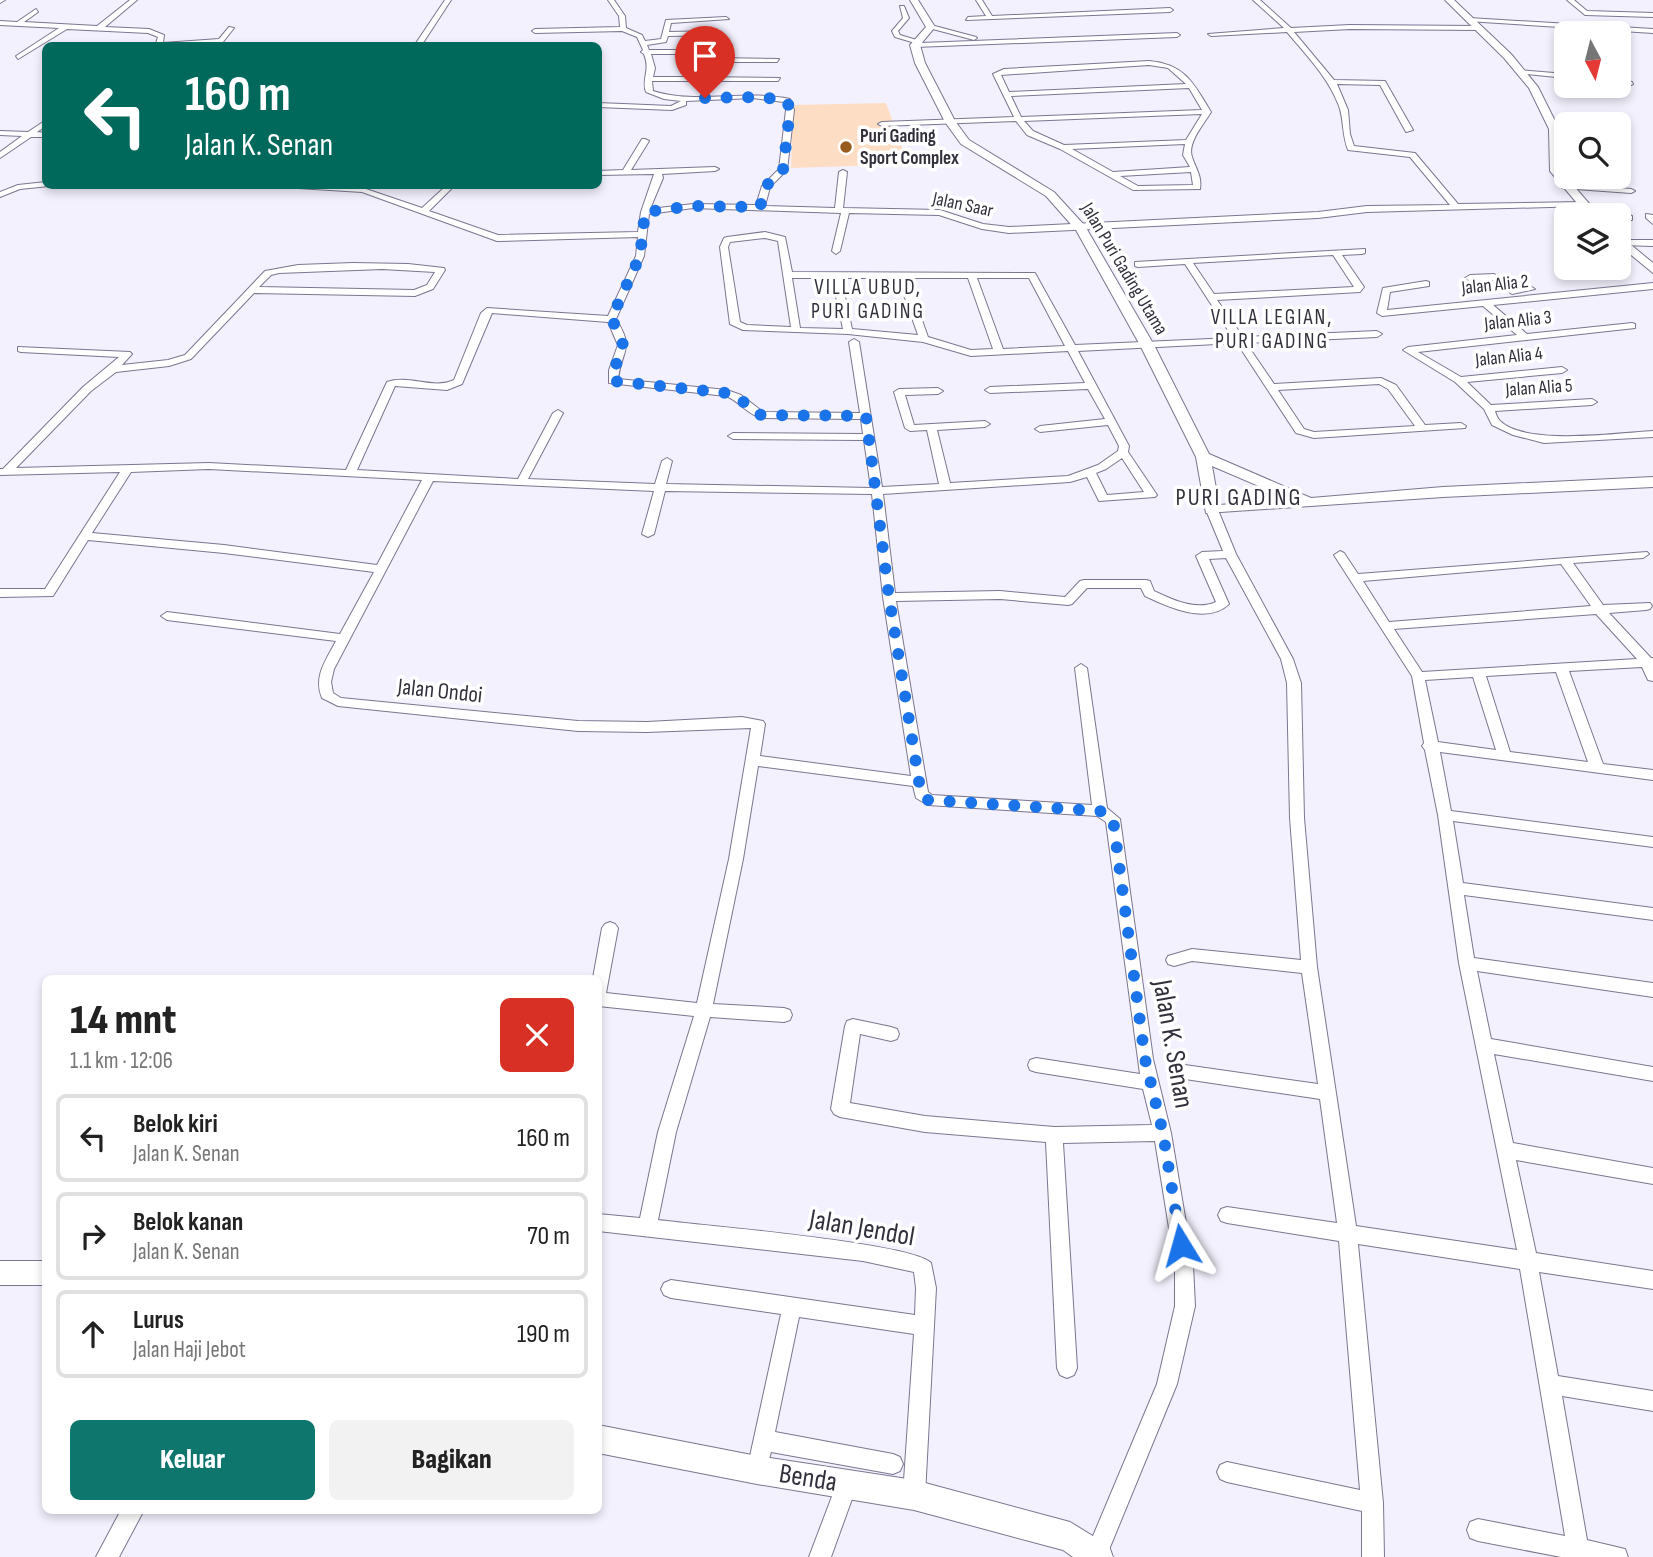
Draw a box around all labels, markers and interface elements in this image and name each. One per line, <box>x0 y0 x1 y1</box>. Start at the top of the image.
north arrow <box>1554 21 1631 98</box>
map controls <box>1554 21 1631 280</box>
pin <box>675 26 735 98</box>
icon: arrive <box>686 37 724 75</box>
text: 160 m <box>185 66 291 125</box>
icon: left <box>70 70 161 161</box>
button: search <box>1554 112 1631 189</box>
place label: Puri Gading Sport Complex <box>860 125 959 170</box>
text: Jalan K. Senan <box>185 126 333 165</box>
marker: Puri Gading Sport Complex <box>838 139 854 155</box>
street label: Jalan Saar <box>930 187 996 223</box>
street label: Jalan Puri Gading Utama <box>1075 198 1172 339</box>
button: layers <box>1554 203 1631 280</box>
street label: Jalan Alia 2 <box>1459 270 1530 300</box>
district label: VILLA UBUD, PURI GADING <box>811 275 925 324</box>
district label: VILLA LEGIAN, PURI GADING <box>1211 305 1333 354</box>
street label: Jalan Alia 3 <box>1482 306 1553 336</box>
street label: Jalan Alia 4 <box>1473 342 1544 372</box>
street label: Jalan Alia 5 <box>1504 374 1573 402</box>
district label: PURI GADING <box>1176 483 1302 512</box>
street label: Jalan Ondoi <box>395 673 484 709</box>
street label: Jalan K. Senan <box>1145 976 1201 1111</box>
text: 14 mnt <box>70 995 176 1046</box>
button: close <box>500 998 574 1072</box>
text: 1.1 km · 12:06 <box>70 1047 173 1075</box>
text: Belok kiri <box>133 1109 218 1140</box>
icon: left <box>74 1119 112 1157</box>
text: 160 m <box>517 1123 570 1154</box>
text: Jalan K. Senan <box>133 1140 240 1168</box>
street label: Jalan Jendol <box>806 1202 917 1253</box>
text: Belok kanan <box>133 1207 243 1238</box>
position arrow <box>1144 1208 1218 1282</box>
icon: right <box>74 1217 112 1255</box>
text: 70 m <box>527 1221 570 1252</box>
text: Jalan K. Senan <box>133 1238 240 1266</box>
text: Lurus <box>133 1305 184 1336</box>
icon: ahead <box>74 1315 112 1353</box>
text: 190 m <box>517 1319 570 1350</box>
text: Jalan Haji Jebot <box>133 1336 246 1364</box>
button: Keluar <box>70 1420 315 1500</box>
button: Bagikan <box>329 1420 574 1500</box>
street label: Benda <box>777 1457 839 1499</box>

